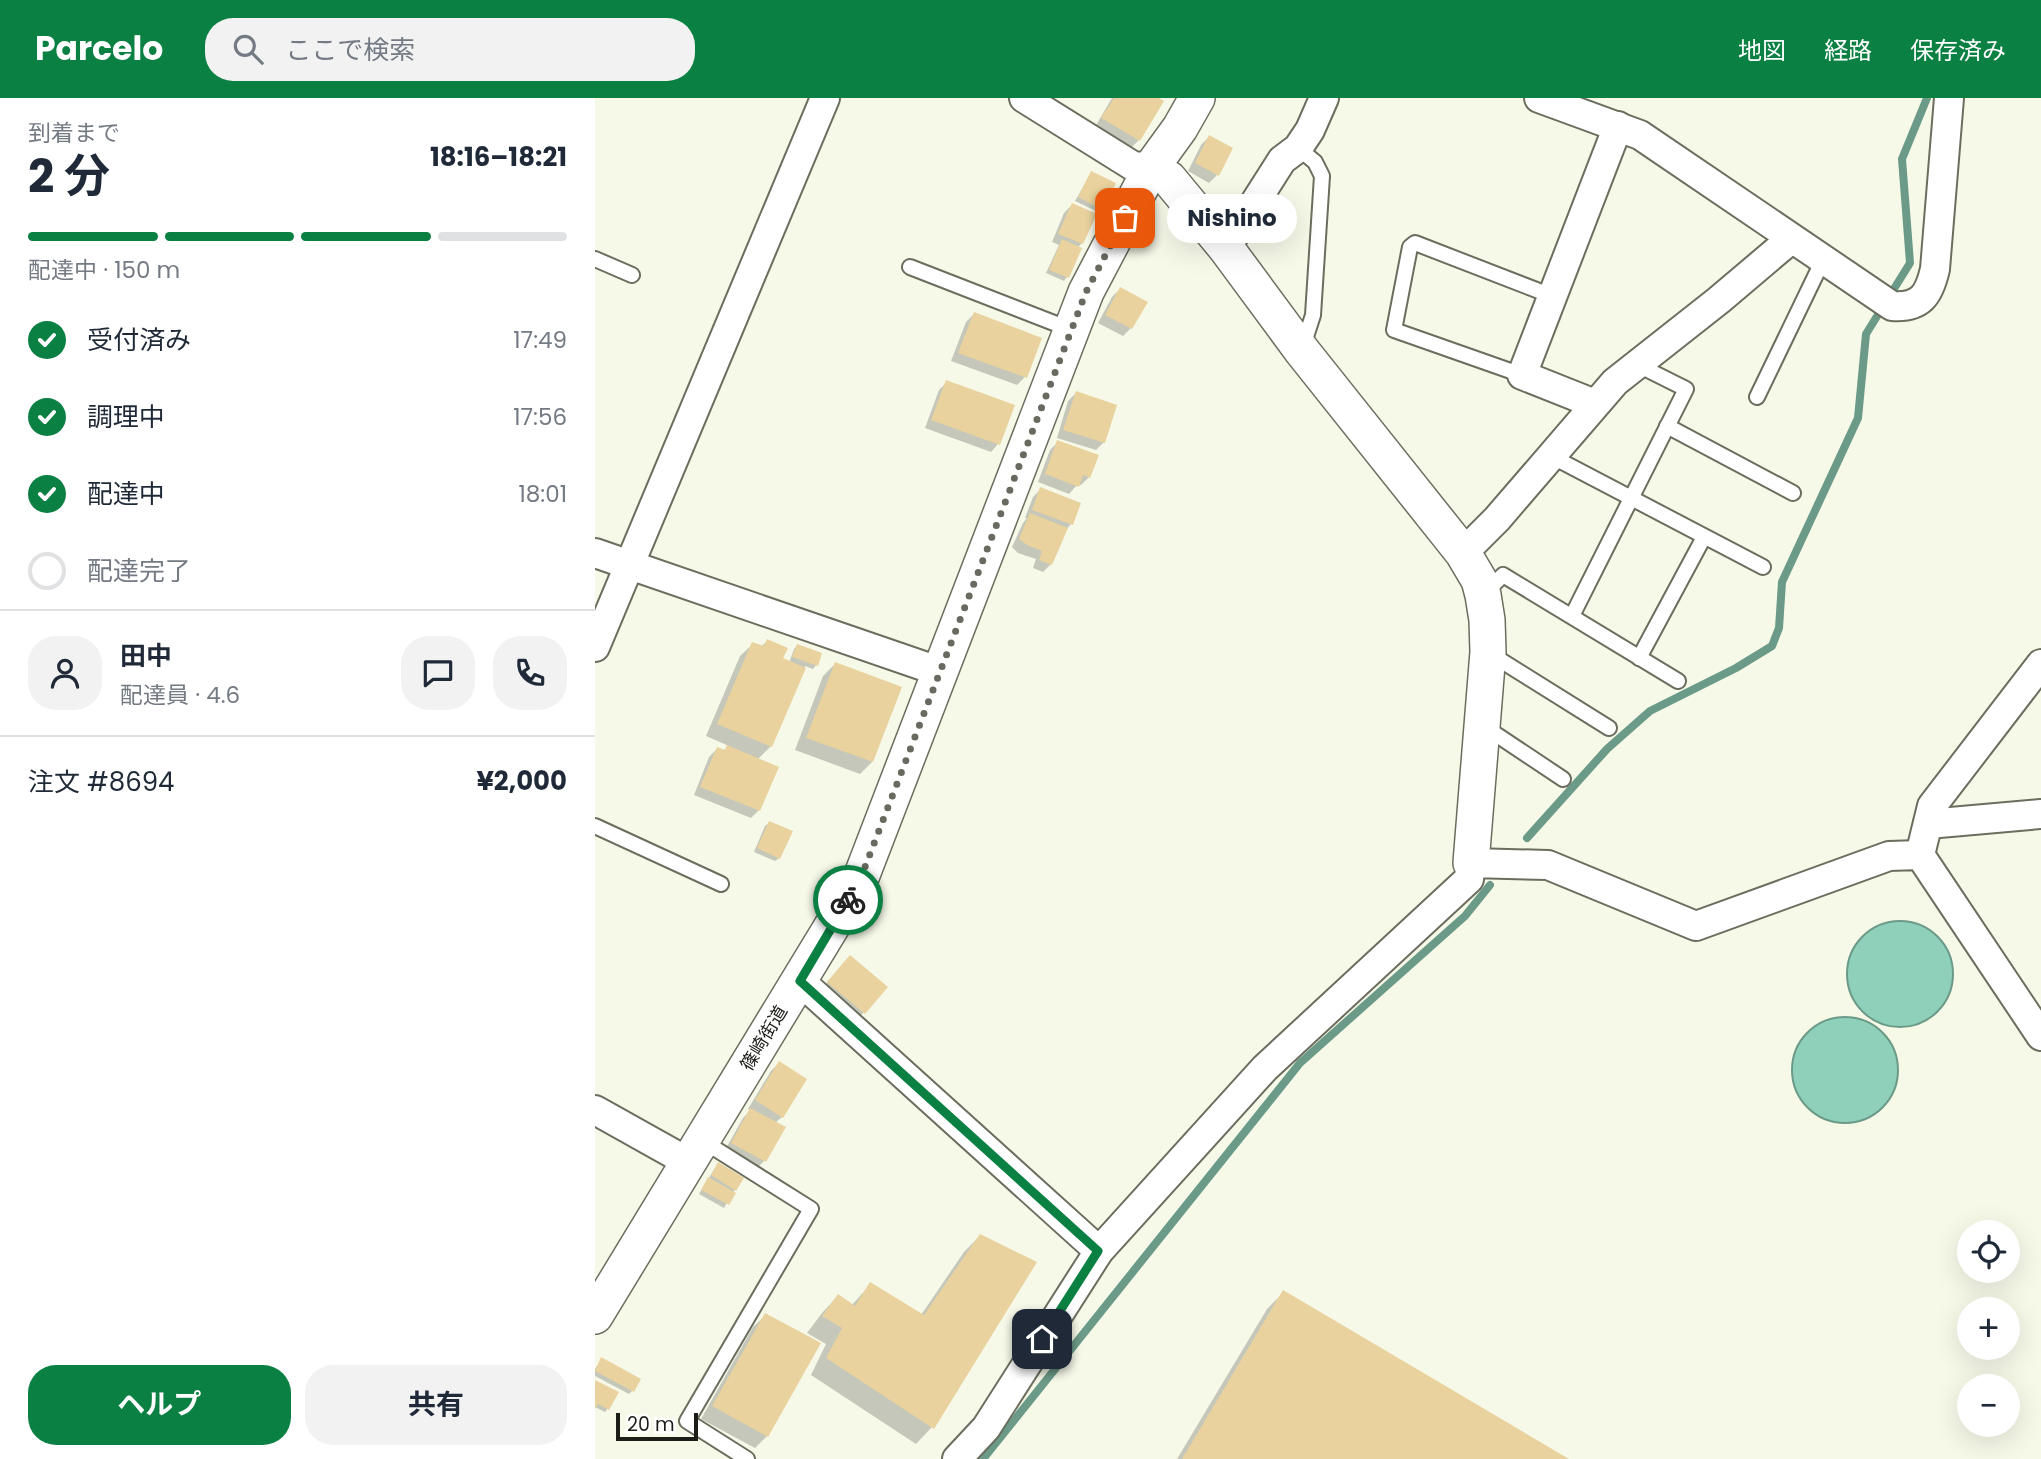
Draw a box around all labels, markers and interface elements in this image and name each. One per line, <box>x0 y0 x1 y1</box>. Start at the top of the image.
search box <box>205 18 695 81</box>
text: Parcelo <box>35 25 163 72</box>
icon: search <box>229 30 267 68</box>
text: ここで検索 <box>285 32 415 68</box>
text: 地図 <box>1738 34 1786 67</box>
text: 経路 <box>1824 34 1872 67</box>
text: 保存済み <box>1910 34 2006 67</box>
text: 到着まで <box>28 117 120 149</box>
text: 18:16–18:21 <box>430 139 567 175</box>
text: 2 分 <box>28 144 110 208</box>
pin <box>1095 188 1155 248</box>
callout: Nishino <box>1167 194 1297 242</box>
icon: bag <box>1106 199 1144 237</box>
text: Nishino <box>1187 202 1277 234</box>
text: 配達中 · 150 m <box>28 254 180 286</box>
icon: check <box>28 321 66 359</box>
text: 受付済み <box>87 322 191 358</box>
text: 17:49 <box>513 324 567 356</box>
icon: check <box>28 398 66 436</box>
text: 調理中 <box>87 399 165 435</box>
text: 17:56 <box>513 401 567 433</box>
icon: check <box>28 475 66 513</box>
text: 配達中 <box>87 476 165 512</box>
text: 18:01 <box>518 478 567 510</box>
text: 配達完了 <box>87 553 191 589</box>
button: person <box>28 636 102 710</box>
button: chat <box>401 636 475 710</box>
button: phone <box>493 636 567 710</box>
text: 田中 <box>120 638 172 674</box>
text: 配達員 · 4.6 <box>120 679 240 711</box>
text: ¥2,000 <box>476 763 567 799</box>
text: 注文 #8694 <box>28 764 174 800</box>
courier <box>813 865 883 935</box>
icon: bike <box>829 881 867 919</box>
street label: 篠崎街道 <box>734 1000 793 1075</box>
map controls <box>1957 1220 2020 1437</box>
button: locate <box>1957 1220 2020 1283</box>
button: + <box>1957 1297 2020 1360</box>
pin <box>1012 1309 1072 1369</box>
icon: home <box>1023 1320 1061 1358</box>
button: ヘルプ <box>28 1365 291 1445</box>
button: 共有 <box>305 1365 567 1445</box>
button: − <box>1957 1374 2020 1437</box>
scale bar <box>616 1410 698 1442</box>
text: 20 m <box>627 1411 675 1438</box>

